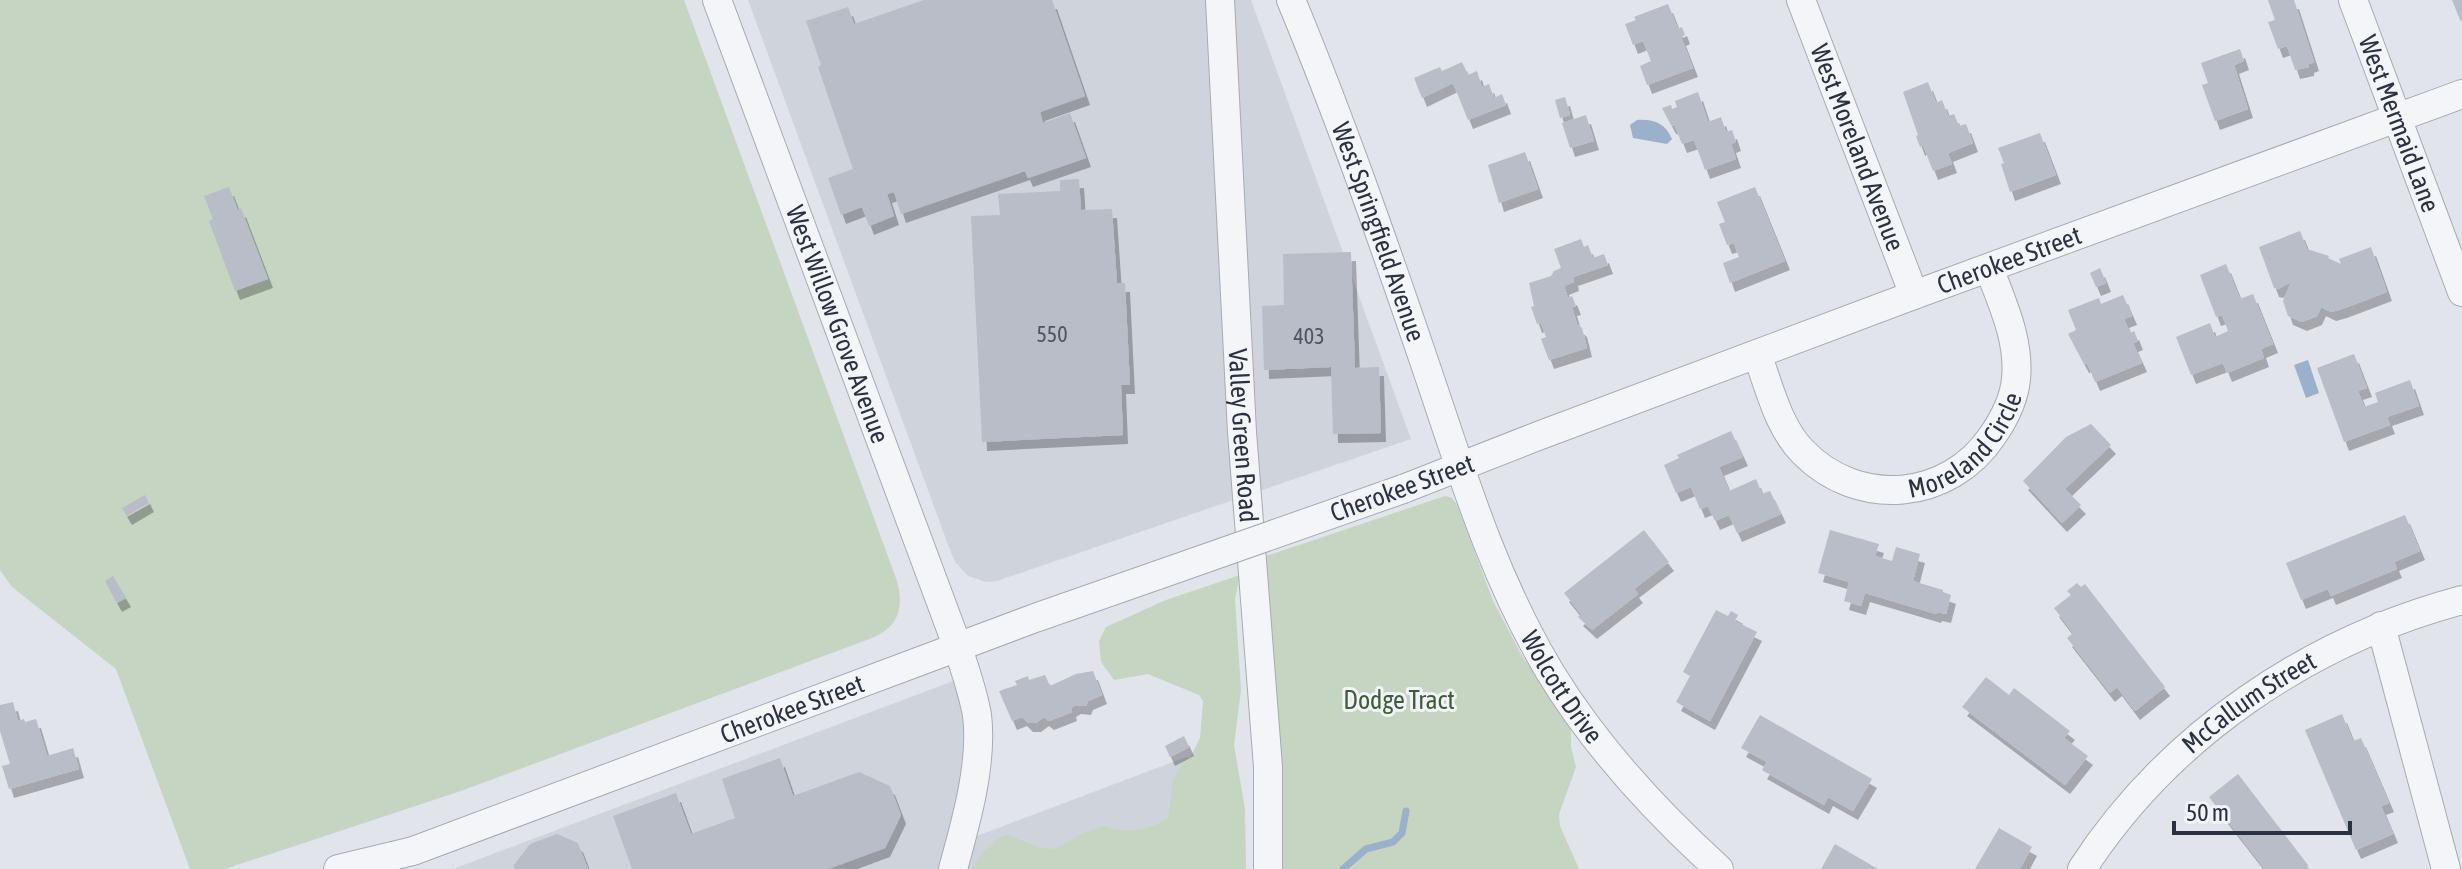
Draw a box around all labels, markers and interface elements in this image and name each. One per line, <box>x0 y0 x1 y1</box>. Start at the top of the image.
street label: West Mermaid Lane <box>2353 31 2446 216</box>
street label: West Moreland Avenue <box>1804 40 1911 255</box>
street label: West Springfield Avenue <box>1326 118 1431 345</box>
street label: West Willow Grove Avenue <box>780 202 895 447</box>
street label: Cherokee Street <box>1933 220 2085 300</box>
house number: 550 <box>1036 321 1068 347</box>
house number: 403 <box>1293 323 1325 349</box>
street label: Valley Green Road <box>1223 348 1264 523</box>
street label: Moreland Circle <box>1905 389 2028 504</box>
street label: Cherokee Street <box>1326 448 1478 528</box>
street label: Wolcott Drive <box>1515 626 1609 749</box>
street label: McCallum Street <box>2176 646 2321 760</box>
street label: Cherokee Street <box>716 668 868 750</box>
park label: Dodge Tract <box>1343 685 1455 715</box>
scale bar <box>2174 785 2350 835</box>
text: 50 m <box>2186 799 2229 826</box>

